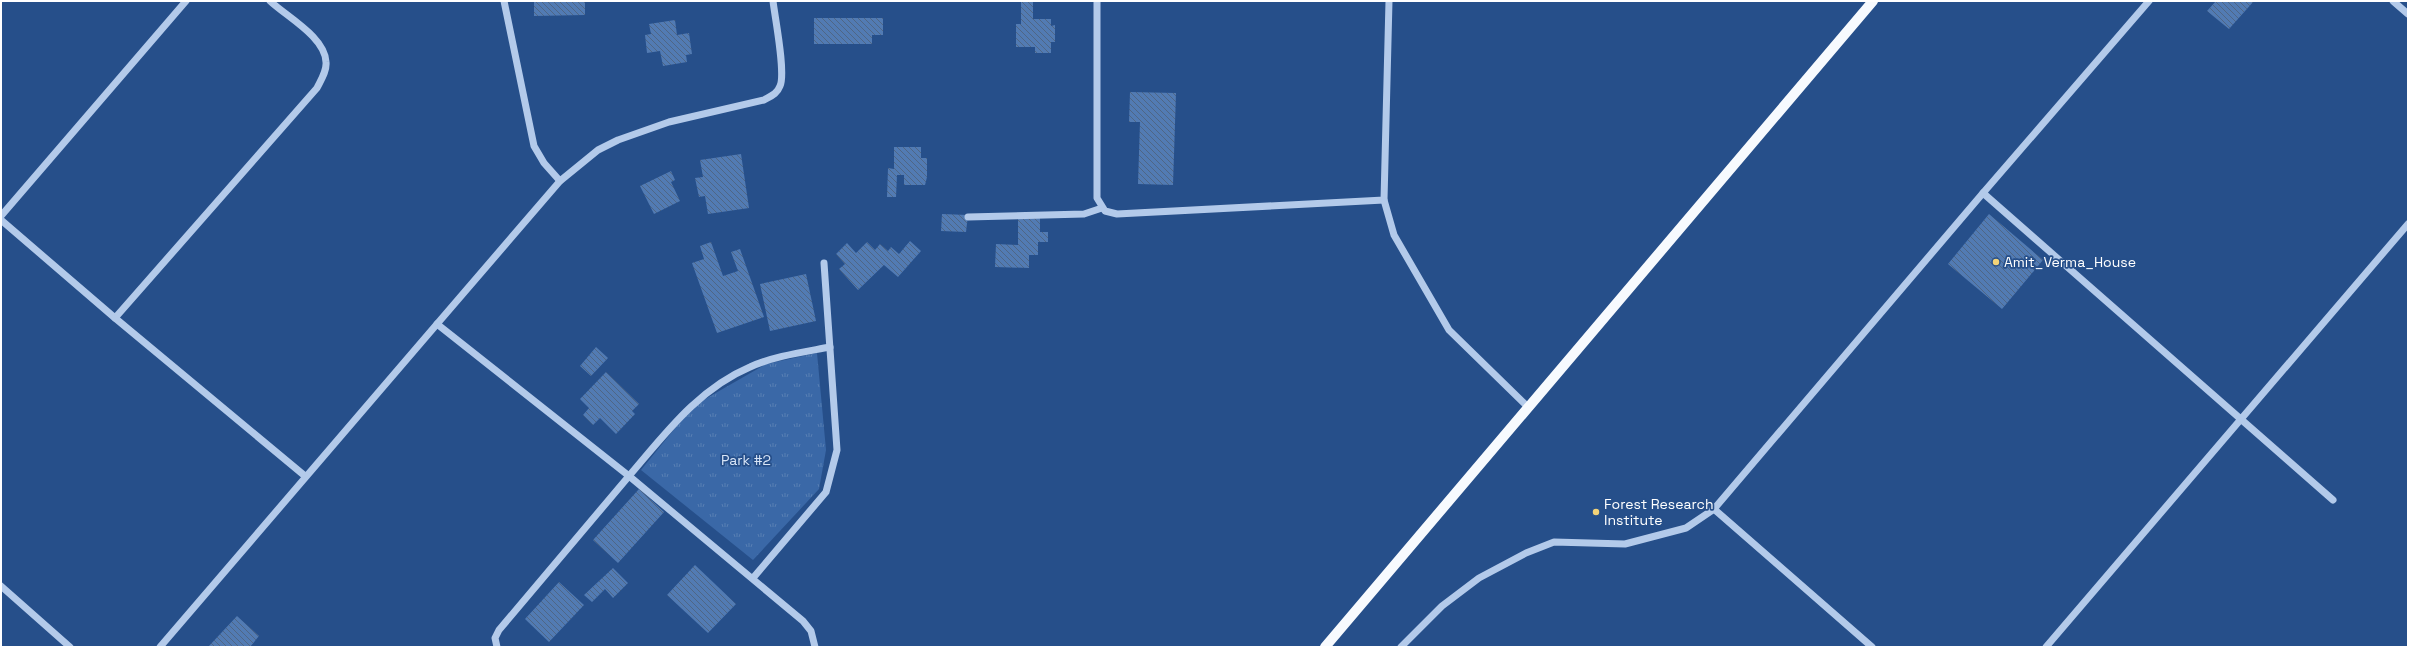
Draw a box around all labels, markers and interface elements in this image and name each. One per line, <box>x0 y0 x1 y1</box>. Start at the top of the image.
place label: Amit_Verma_House <box>2004 253 2136 271</box>
marker: Amit_Verma_House <box>1991 257 2001 267</box>
park label: Park #2 <box>721 451 771 469</box>
place label: Forest Research Institute <box>1604 495 1714 529</box>
marker: Forest Research Institute <box>1591 507 1601 517</box>

